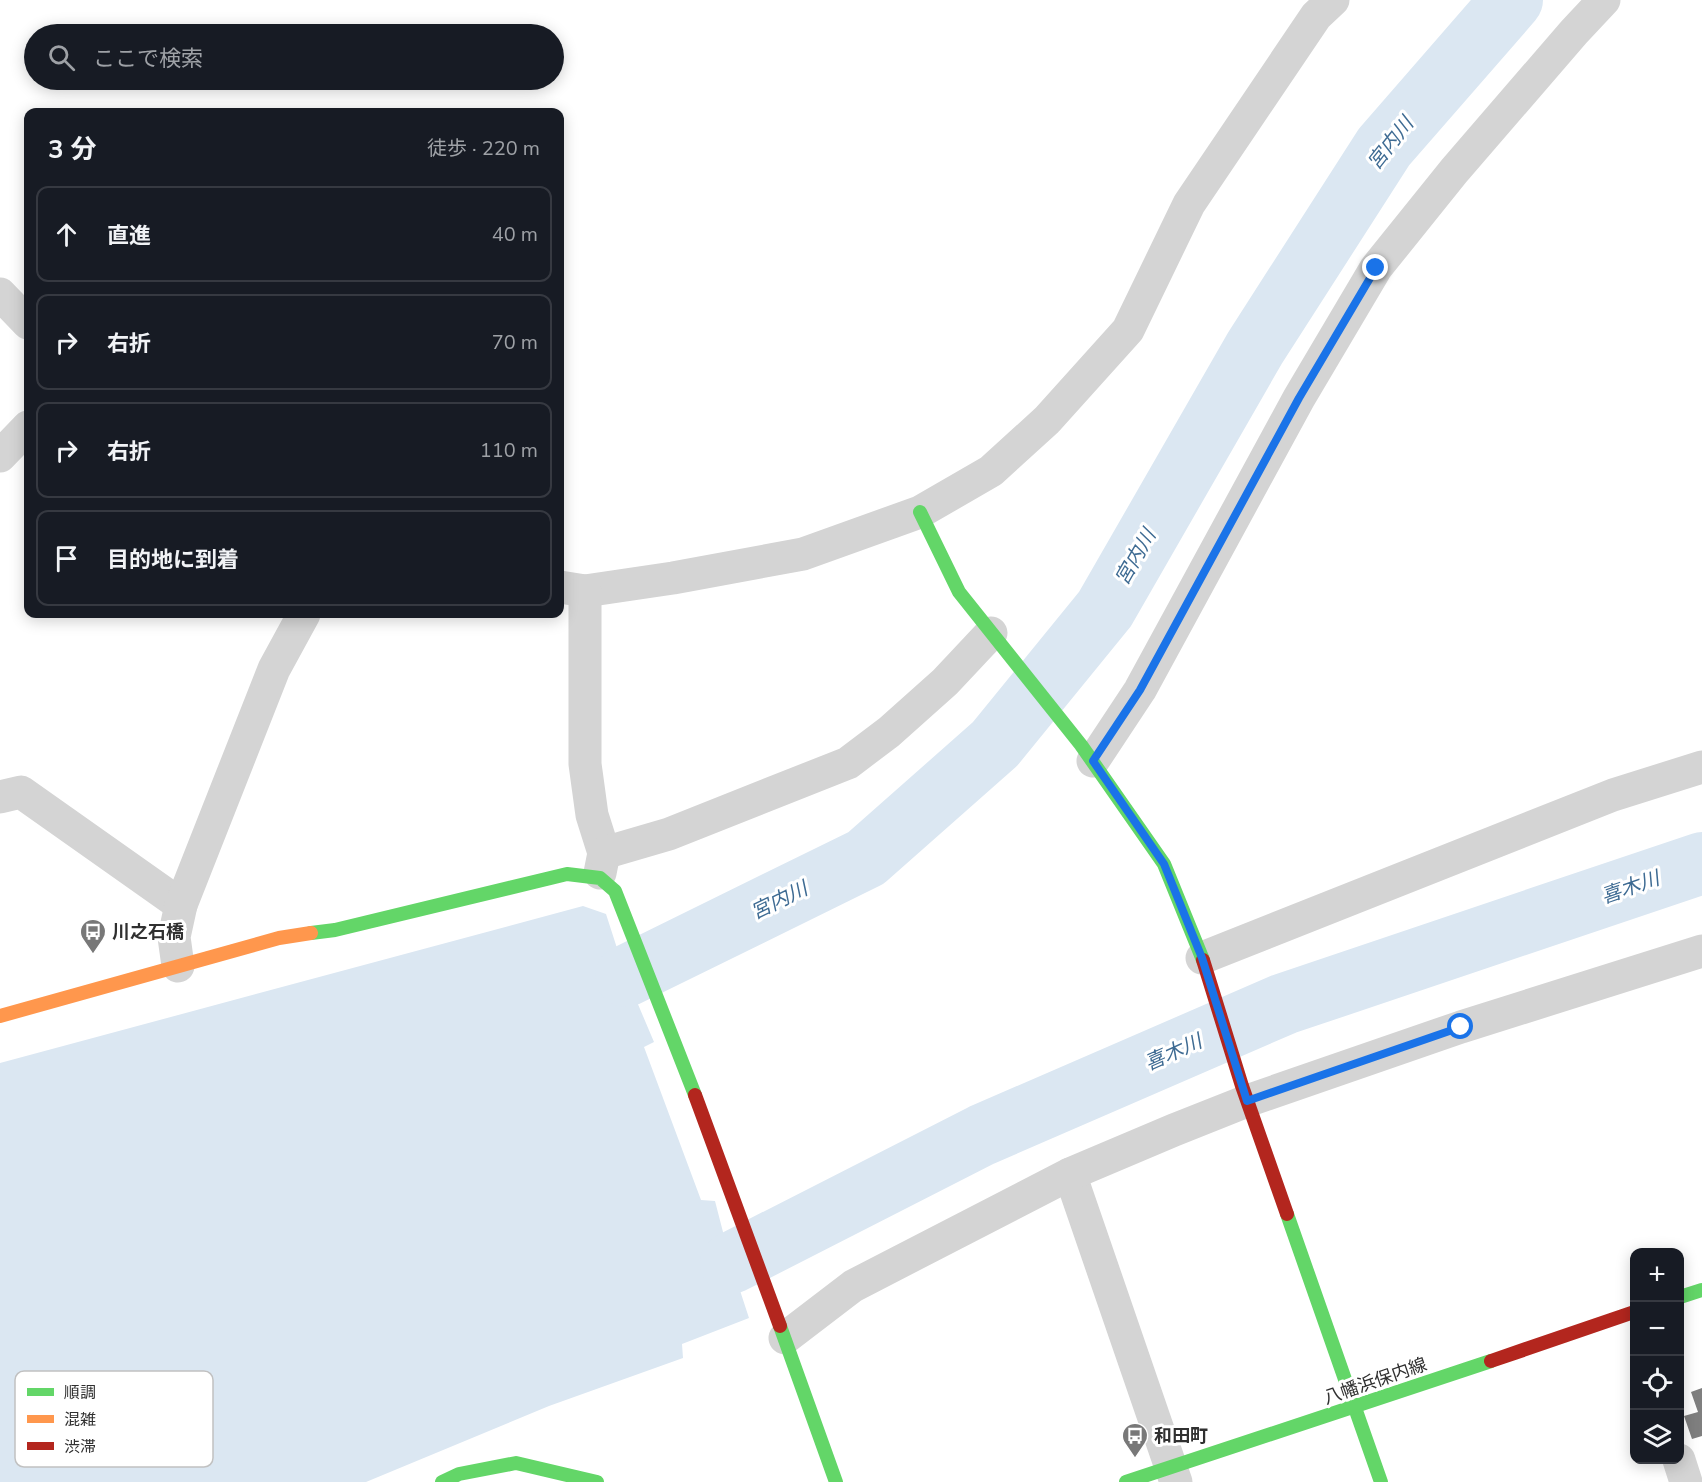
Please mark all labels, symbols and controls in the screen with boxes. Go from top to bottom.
search box [24,24,564,90]
icon: search [45,41,78,74]
text: ここで検索 [93,44,203,74]
water label: 宮内川 [1361,110,1421,175]
text: 3 分 [48,132,97,167]
text: 徒歩 · 220 m [427,135,540,162]
icon: ahead [50,218,83,251]
text: 直進 [107,221,151,251]
text: 40 m [492,221,538,248]
route end [1362,254,1388,280]
icon: right [50,326,83,359]
text: 右折 [107,329,151,359]
text: 70 m [492,329,538,356]
icon: right [50,434,83,467]
text: 右折 [107,437,151,467]
text: 110 m [480,437,538,464]
water label: 宮内川 [1109,523,1163,590]
icon: arrive [50,542,83,575]
text: 目的地に到着 [107,545,239,575]
water label: 喜木川 [1597,864,1665,910]
water label: 宮内川 [746,874,814,926]
bus stop icon: 川之石橋 [78,917,108,955]
place label: 川之石橋 [112,920,184,944]
route start [1447,1013,1473,1039]
water label: 喜木川 [1140,1027,1208,1077]
map controls [1630,1248,1684,1464]
button: + [1630,1248,1684,1302]
button: − [1630,1302,1684,1356]
street label: 八幡浜保内線 [1320,1352,1430,1410]
button: locate [1630,1356,1684,1410]
legend [15,1371,213,1467]
text: 順調 [64,1382,96,1404]
text: 混雑 [64,1409,96,1431]
button: layers [1630,1410,1684,1464]
bus stop icon: 和田町 [1120,1421,1150,1459]
place label: 和田町 [1154,1424,1208,1448]
text: 渋滞 [64,1436,96,1458]

